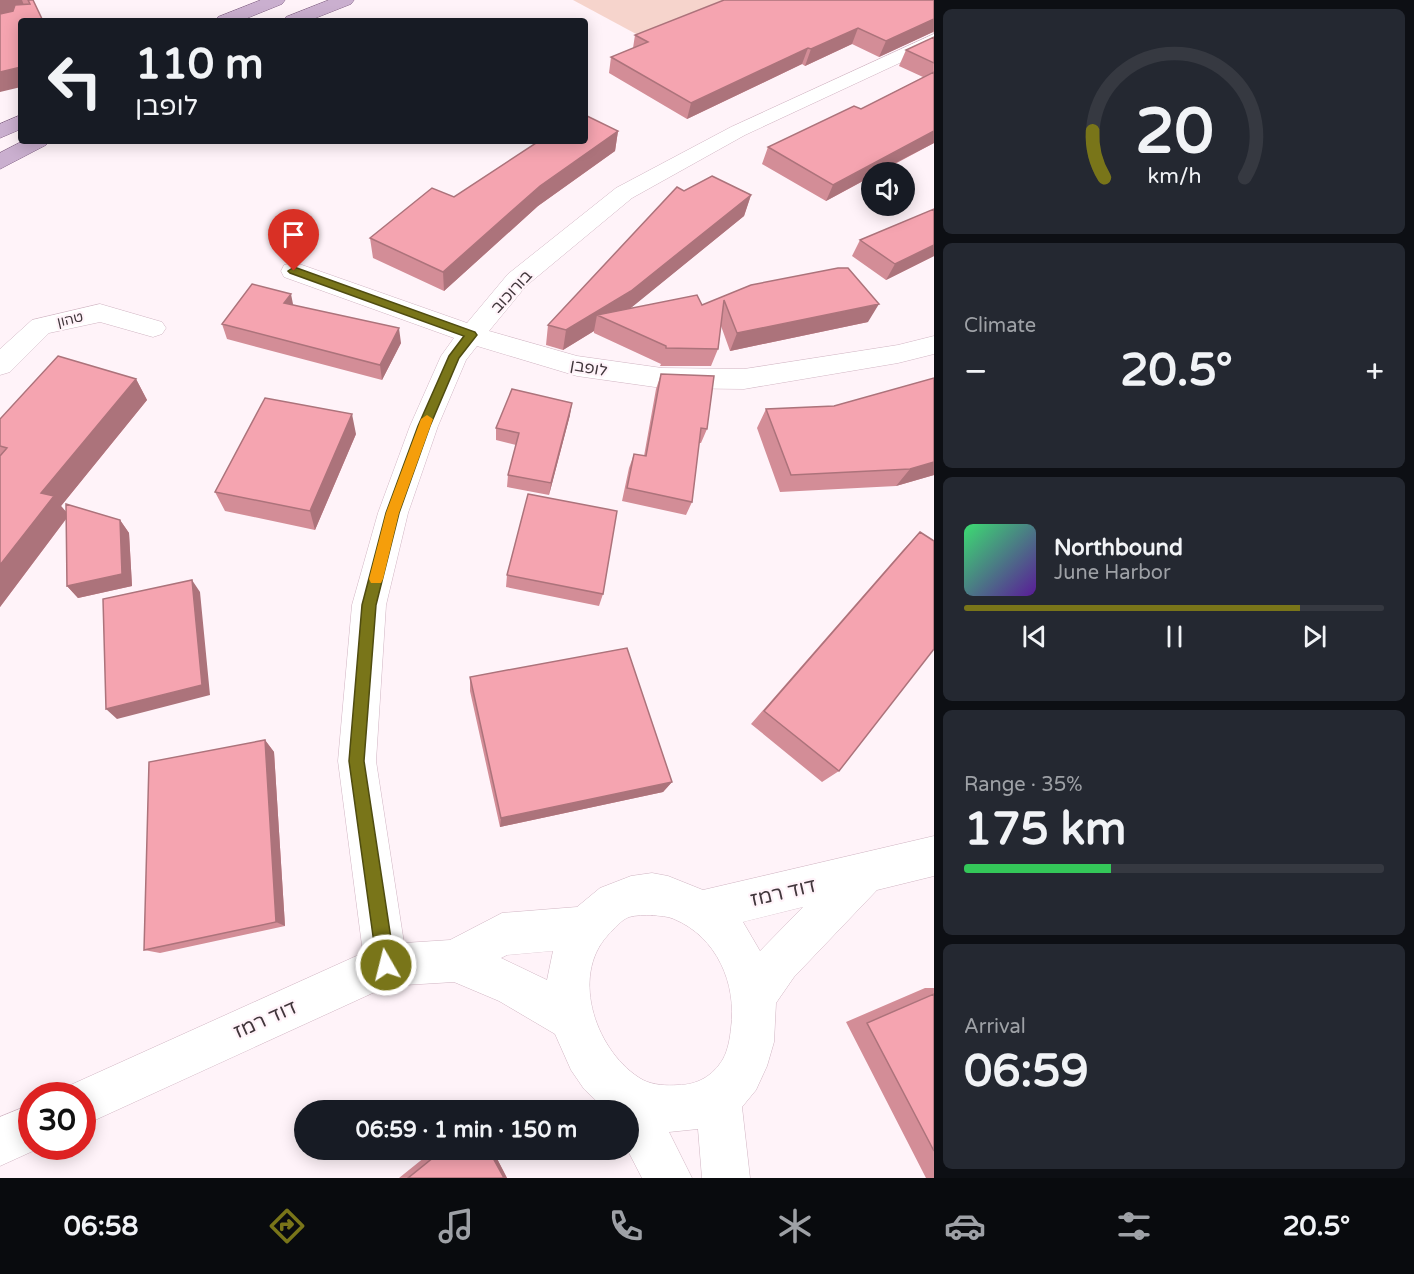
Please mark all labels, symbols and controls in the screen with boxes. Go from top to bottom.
text: 110 m [135,39,264,90]
icon: left [36,42,114,120]
text: לופבן [135,90,198,123]
text: 20 [1135,96,1213,171]
map controls [861,162,915,216]
button: sound [861,162,915,216]
text: km/h [1147,164,1201,190]
pin [268,209,319,271]
icon: arrive [277,218,310,251]
street label: בורוכוב [487,266,537,317]
street label: טהון [55,308,85,331]
text: Climate [964,314,1036,338]
text: 20.5° [1120,344,1233,398]
text: − [964,352,988,391]
text: + [1365,352,1384,391]
street label: לופבן [569,355,609,381]
text: Northbound [1054,535,1183,561]
text: June Harbor [1054,561,1171,585]
icon: previous [1018,620,1051,653]
icon: pause [1158,620,1191,653]
icon: next [1298,620,1331,653]
text: Range · 35% [964,773,1083,797]
text: 175 km [964,803,1126,857]
street label: דוד רמז [748,874,819,912]
position arrow [354,933,418,997]
street label: דוד רמז [230,995,301,1045]
text: Arrival [964,1015,1026,1039]
text: 06:59 [964,1045,1089,1099]
speed limit sign: 30 [18,1082,96,1160]
text: 06:59 · 1 min · 150 m [356,1117,577,1143]
icon: directions [266,1205,308,1247]
icon: music [435,1205,477,1247]
icon: phone [605,1205,647,1247]
icon: climate [774,1205,816,1247]
icon: car [944,1205,986,1247]
icon: filters [1113,1205,1155,1247]
text: 06:58 [64,1210,139,1243]
text: 20.5° [1283,1210,1350,1243]

